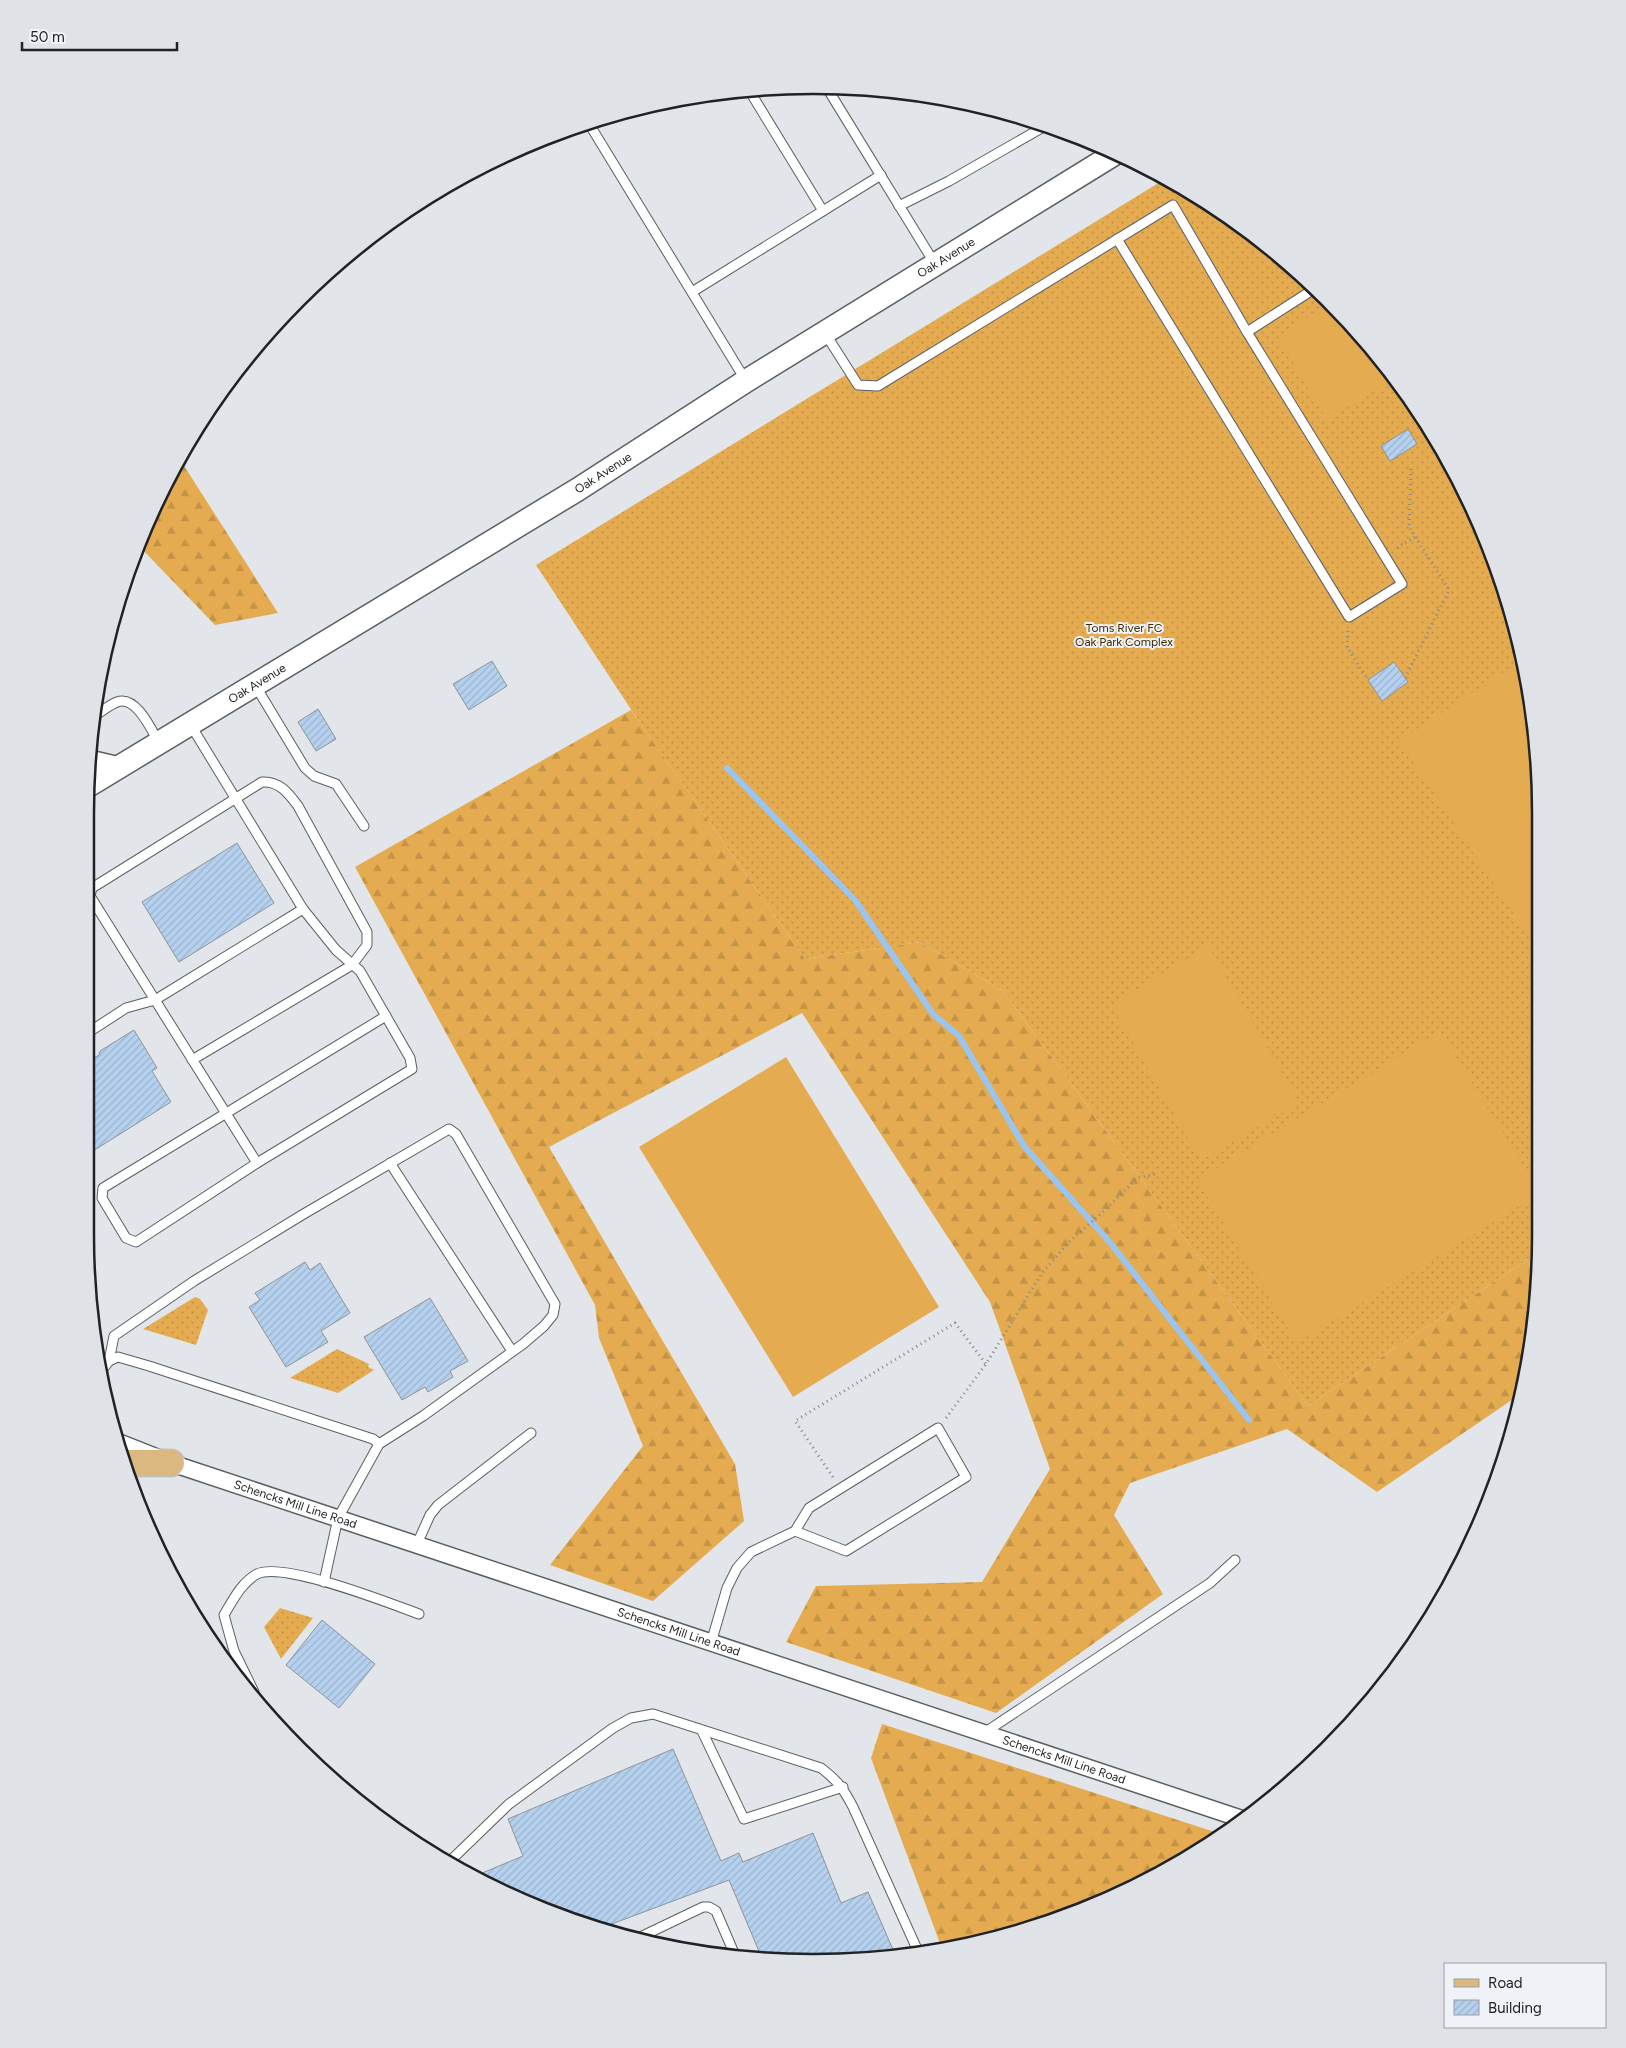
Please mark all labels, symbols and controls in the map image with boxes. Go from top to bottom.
scale bar [22,20,178,52]
text: 50 m [30,28,65,46]
street label: Oak Avenue [915,234,978,281]
street label: Oak Avenue [572,449,635,497]
park label: Toms River FC Oak Park Complex [1075,621,1173,649]
street label: Oak Avenue [226,660,289,706]
street label: Schencks Mill Line Road [232,1477,359,1531]
street label: Schencks Mill Line Road [615,1605,742,1659]
street label: Schencks Mill Line Road [1001,1733,1127,1787]
legend [1444,1963,1606,2028]
text: Road [1488,1974,1523,1992]
text: Building [1488,1999,1542,2017]

